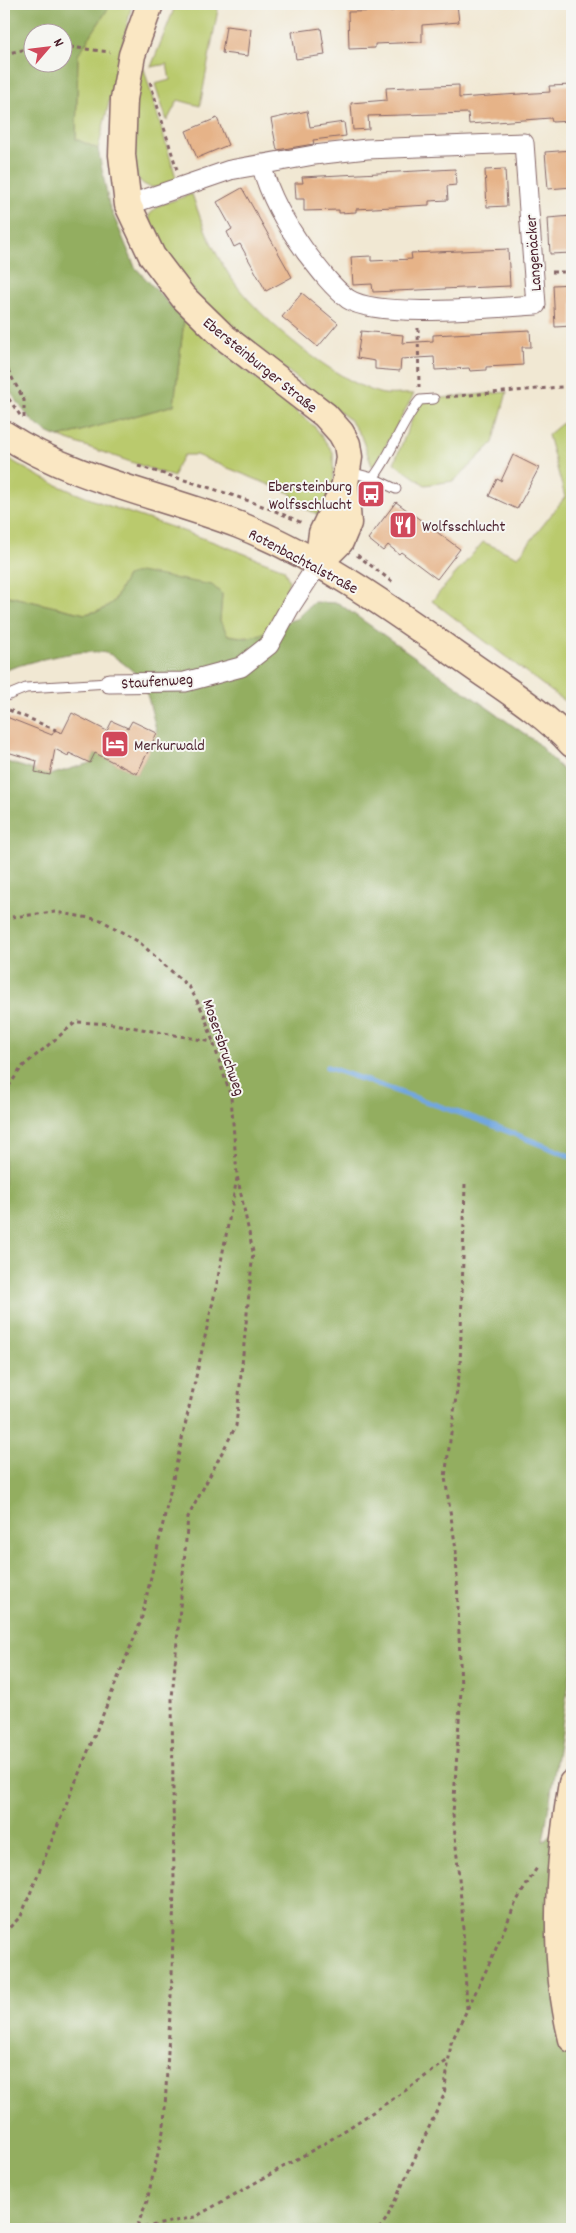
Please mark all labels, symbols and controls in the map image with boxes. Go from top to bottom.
north arrow [22,22,72,72]
text: N [47,35,68,51]
street label: Langenäcker [520,214,549,292]
street label: Ebersteinburger Straße [197,312,322,419]
place label: Ebersteinburg Wolfsschlucht [268,476,352,517]
bus stop icon: Ebersteinburg Wolfsschlucht [356,479,386,509]
restaurant icon: Wolfsschlucht [388,510,418,540]
place label: Wolfsschlucht [422,516,505,539]
street label: Rotenbachtalstraße [244,524,362,601]
street label: Staufenweg [121,669,194,696]
hotel icon: Merkurwald [100,729,130,759]
place label: Merkurwald [134,735,205,758]
street label: Mosersbruchweg [195,996,250,1099]

